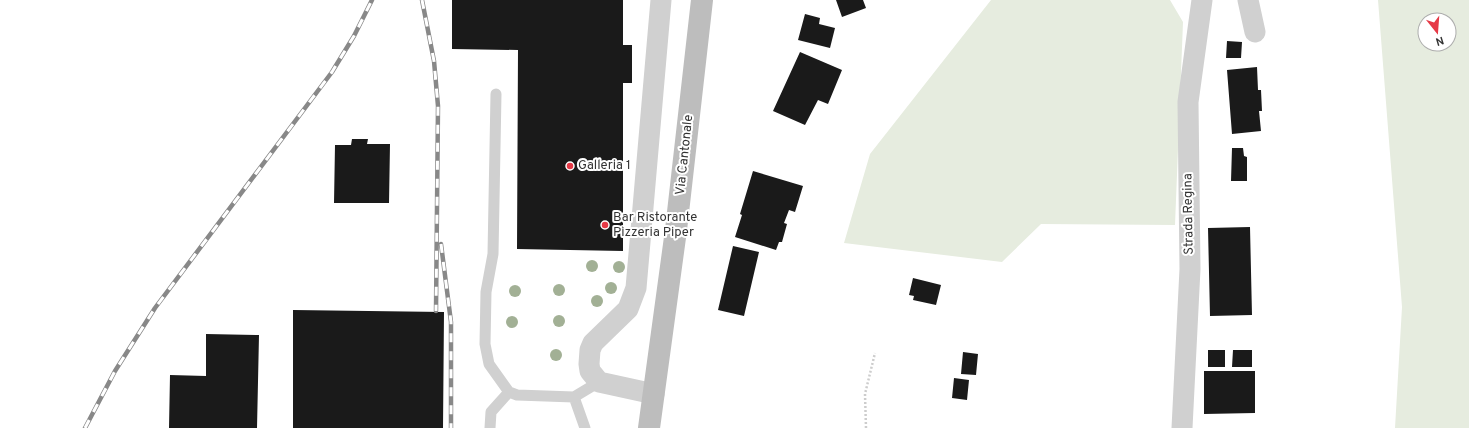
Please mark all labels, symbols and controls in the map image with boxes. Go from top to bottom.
north arrow [1417,12,1457,52]
text: N [1434,33,1445,48]
street label: Via Cantonale [673,114,697,196]
place label: Galleria 1 [578,158,631,174]
marker: Galleria 1 [565,161,575,171]
street label: Strada Regina [1180,173,1198,255]
place label: Bar Ristorante Pizzeria Piper [613,210,697,241]
marker: Bar Ristorante Pizzeria Piper [600,220,610,230]

